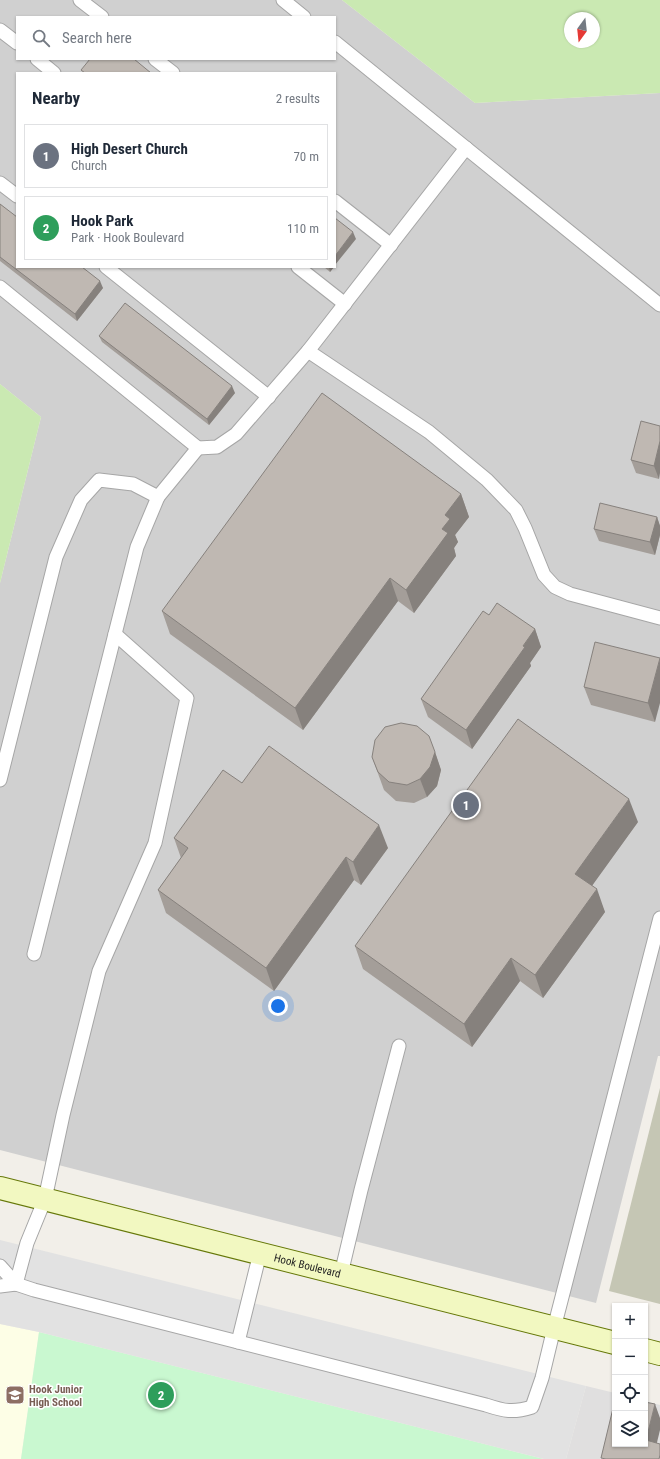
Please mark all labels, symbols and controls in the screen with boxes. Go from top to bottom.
north arrow [564,12,600,48]
search box [16,16,336,60]
icon: search [30,27,52,49]
text: Search here [62,29,132,47]
text: Nearby [32,88,80,108]
text: 2 results [276,91,320,106]
text: High Desert Church [71,140,188,158]
text: 1 [43,149,49,164]
text: 70 m [293,149,319,164]
text: Church [71,158,107,173]
text: Hook Park [71,212,133,230]
text: 2 [43,221,49,236]
text: 110 m [287,221,319,236]
text: Park · Hook Boulevard [71,230,184,245]
pin: 1 [453,790,479,820]
your location [268,996,288,1016]
street label: Hook Boulevard [272,1251,342,1281]
map controls [612,1303,648,1447]
button: + [612,1303,648,1339]
button: − [612,1339,648,1375]
button: locate [612,1375,648,1411]
pin: 2 [148,1380,174,1410]
place label: Hook Junior High School [29,1383,83,1409]
school or university icon: Hook Junior High School [4,1384,26,1406]
button: layers [612,1411,648,1447]

